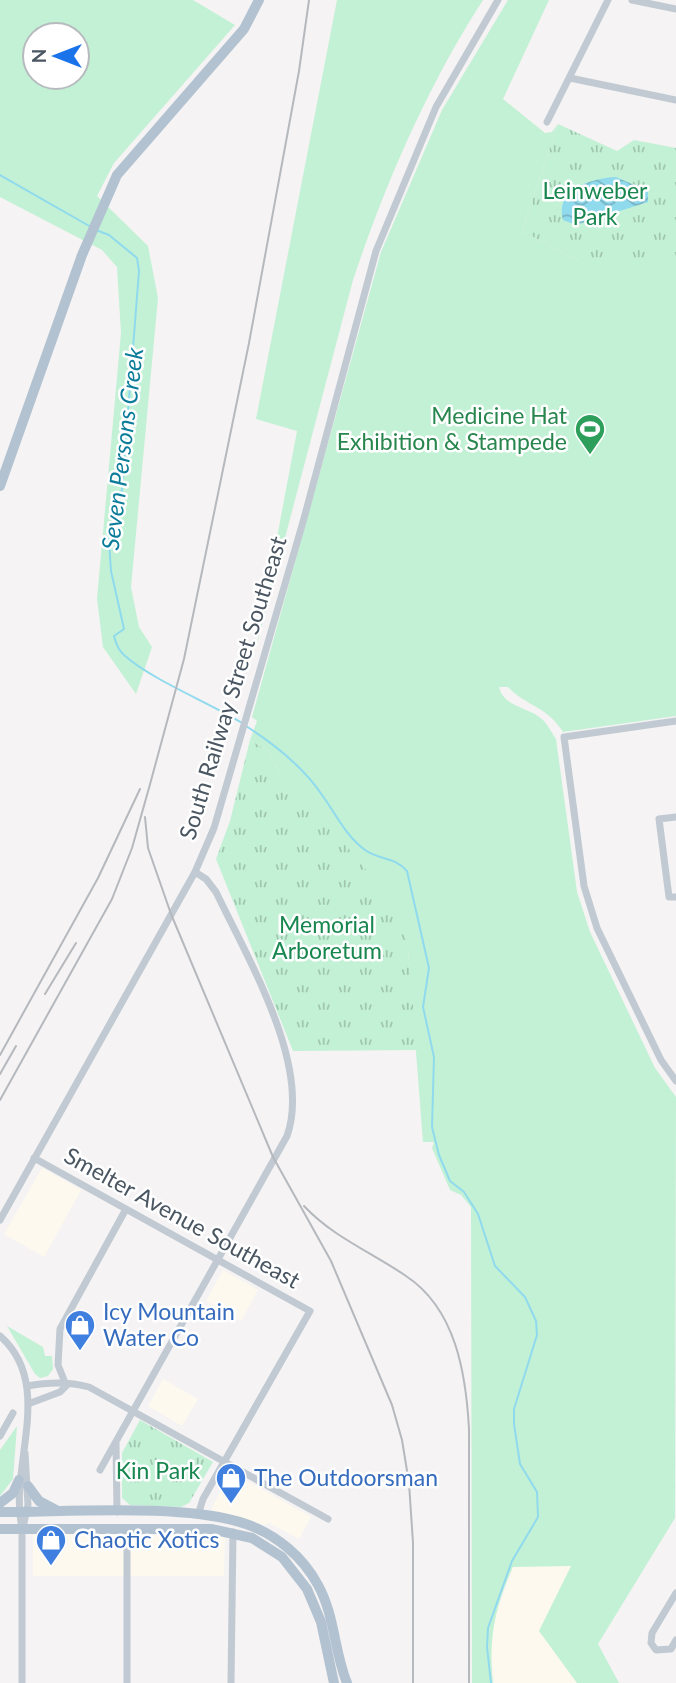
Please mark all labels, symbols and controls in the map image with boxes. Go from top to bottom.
north arrow [21,21,91,91]
text: N [27,49,50,63]
park label: Leinweber Park [543,176,648,230]
water label: Seven Persons Creek [95,345,148,552]
place label: Medicine Hat Exhibition & Stampede [337,401,568,455]
sports icon: Medicine Hat Exhibition & Stampede [573,412,607,456]
street label: South Railway Street Southeast [173,532,292,843]
park label: Memorial Arboretum [272,910,382,964]
street label: Smelter Avenue Southeast [60,1141,306,1294]
place label: Icy Mountain Water Co [103,1297,235,1351]
shop icon: Icy Mountain Water Co [63,1308,97,1352]
park label: Kin Park [116,1456,201,1484]
shop icon: The Outdoorsman [214,1461,248,1505]
place label: The Outdoorsman [254,1463,438,1491]
shop icon: Chaotic Xotics [34,1523,68,1567]
place label: Chaotic Xotics [74,1525,219,1553]

